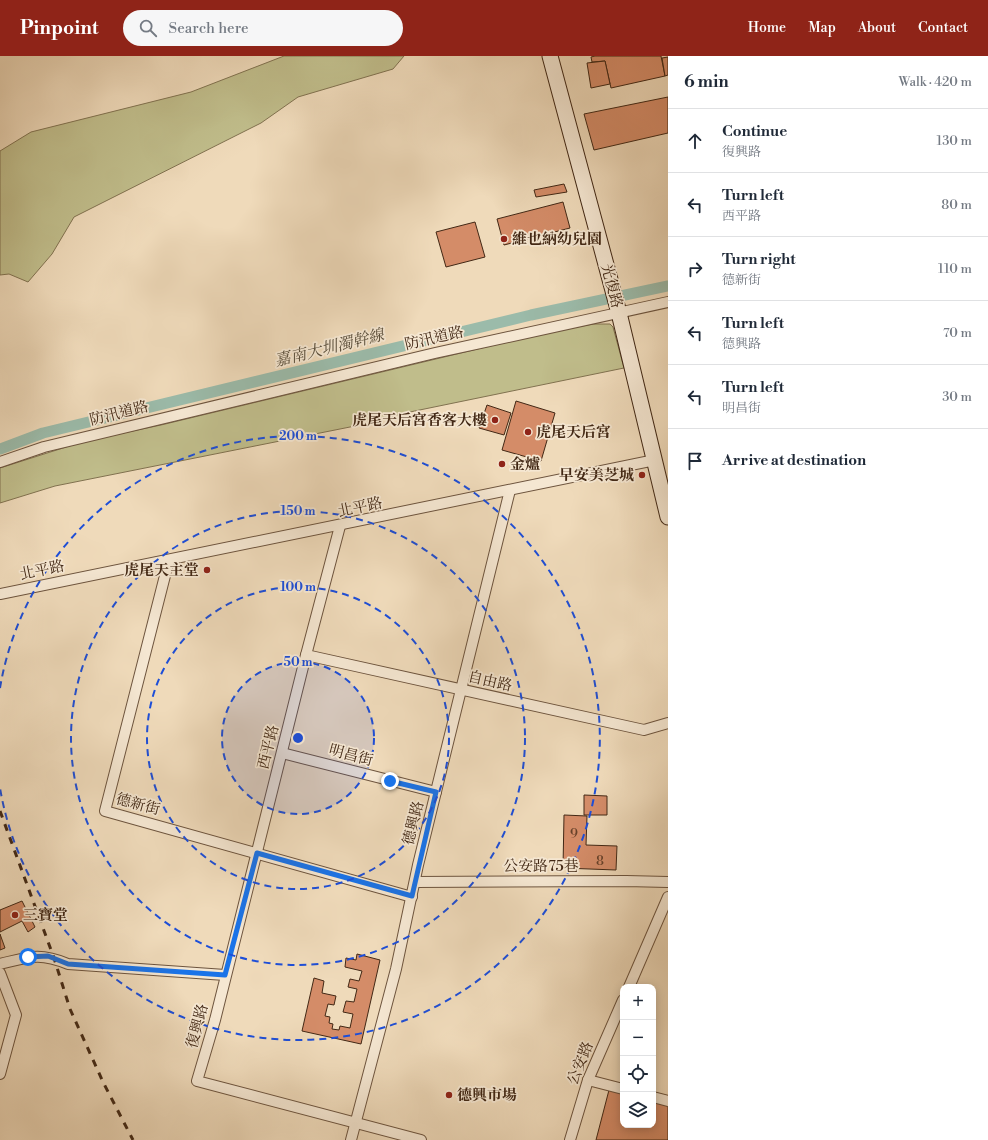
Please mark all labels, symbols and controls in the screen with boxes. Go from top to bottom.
search box [123,10,403,46]
text: Pinpoint [20,16,99,40]
icon: search [137,17,159,39]
text: Search here [169,19,249,38]
text: Home [748,19,786,37]
text: Map [808,19,836,37]
text: About [858,19,896,37]
text: Contact [918,19,968,37]
text: 6 min [684,71,729,93]
text: Walk · 420 m [898,74,972,90]
text: Continue [722,122,787,141]
icon: ahead [684,130,706,152]
text: 130 m [937,133,972,149]
text: 復興路 [722,144,761,160]
text: Turn left [722,186,784,205]
icon: left [684,194,706,216]
text: 80 m [941,197,972,213]
text: 西平路 [722,208,761,224]
place label: 維也納幼兒園 [512,230,602,249]
marker: 維也納幼兒園 [499,234,509,244]
text: Turn right [722,250,796,269]
icon: right [684,258,706,280]
text: 110 m [938,261,972,277]
street label: 光復路 [597,262,627,310]
text: 德新街 [722,272,761,288]
text: Turn left [722,314,784,333]
street label: 防汛道路 [403,322,465,354]
icon: left [684,322,706,344]
water label: 嘉南大圳濁幹線 [272,324,388,371]
text: 70 m [943,325,972,341]
text: 德興路 [722,336,761,352]
text: Turn left [722,378,784,397]
icon: left [684,386,706,408]
text: 30 m [942,389,972,405]
street label: 防汛道路 [88,397,151,430]
text: 明昌街 [722,400,761,416]
place label: 虎尾天后宮香客大樓 [352,411,487,430]
marker: 虎尾天后宮香客大樓 [490,415,500,425]
place label: 虎尾天后宮 [536,423,611,442]
marker: 虎尾天后宮 [523,427,533,437]
text: 200 m [279,429,317,444]
icon: arrive [684,450,706,472]
text: Arrive at destination [722,451,866,470]
place label: 金爐 [510,455,540,474]
marker: 金爐 [497,459,507,469]
place label: 早安美芝城 [559,466,634,485]
marker: 早安美芝城 [637,470,647,480]
street label: 北平路 [336,494,384,521]
text: 150 m [281,504,315,519]
street label: 北平路 [18,557,66,584]
place label: 虎尾天主堂 [124,561,199,580]
marker: 虎尾天主堂 [202,565,212,575]
text: 100 m [280,580,316,595]
text: 50 m [283,655,313,670]
street label: 自由路 [466,667,514,696]
street label: 西平路 [254,723,283,771]
centre of rings [291,731,305,745]
street label: 明昌街 [327,740,375,770]
route end [381,772,399,790]
street label: 德新街 [114,789,162,819]
street label: 德興路 [399,799,428,847]
house number: 9 [570,826,578,842]
house number: 8 [596,853,604,869]
street label: 公安路75巷 [503,857,579,876]
place label: 三寶堂 [23,906,68,925]
marker: 三寶堂 [10,910,20,920]
route start [19,948,37,966]
map controls [620,984,656,1128]
button: + [620,984,656,1020]
street label: 復興路 [182,1002,212,1050]
button: − [620,1020,656,1056]
street label: 公安路 [563,1039,598,1088]
button: locate [620,1056,656,1092]
place label: 德興市場 [457,1086,517,1105]
marker: 德興市場 [444,1090,454,1100]
button: layers [620,1092,656,1128]

